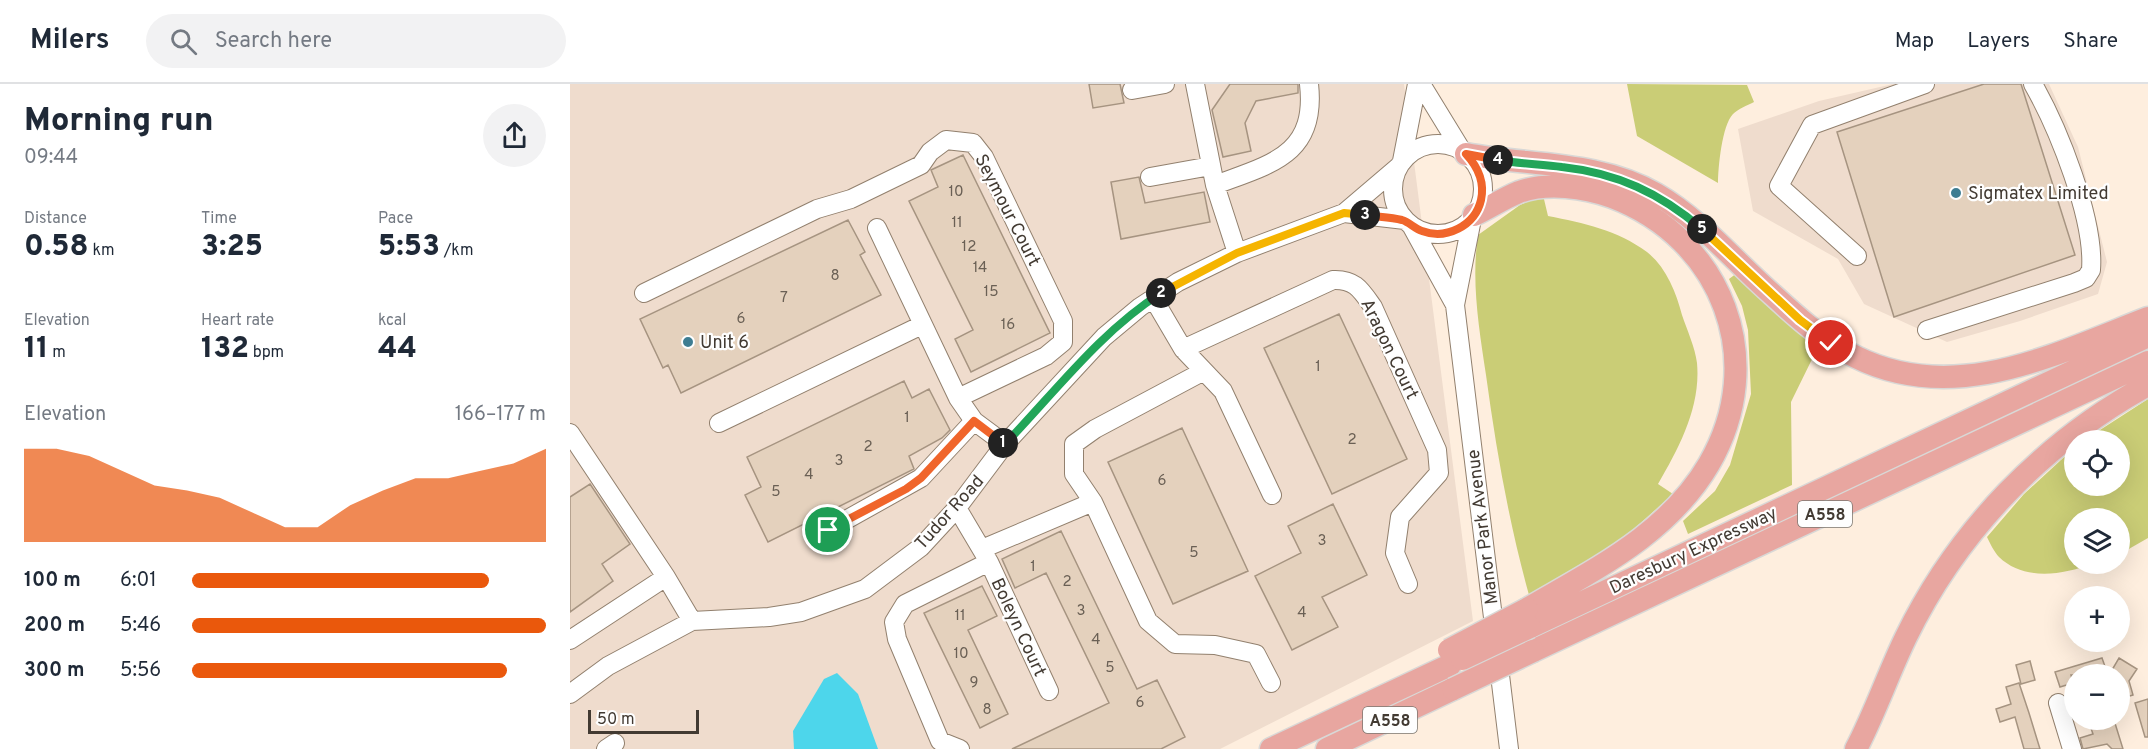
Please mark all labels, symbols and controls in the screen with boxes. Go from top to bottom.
search box [146,14,566,68]
text: Milers [30,23,110,59]
icon: search [167,25,200,58]
text: Search here [215,28,332,55]
text: Map [1895,28,1934,55]
text: Layers [1967,28,2030,55]
text: Share [2063,28,2118,55]
text: Morning run [24,101,214,143]
button: share [483,104,546,167]
text: 09:44 [24,145,78,171]
pin: 4 [1483,145,1513,175]
text: 4 [1493,150,1503,170]
street label: Seymour Court [969,151,1045,271]
house number: 10 [948,183,964,202]
place label: Sigmatex Limited [1968,183,2109,206]
marker: Sigmatex Limited [1949,186,1963,200]
pin: 3 [1350,200,1380,230]
text: 3 [1360,205,1370,225]
text: Distance [24,209,87,229]
text: Time [201,209,237,229]
text: Pace [378,209,413,229]
house number: 11 [951,214,963,233]
pin: 5 [1687,214,1717,244]
text: 5 [1697,219,1707,239]
text: 0.58 [24,229,89,266]
text: 3:25 [201,229,263,266]
text: 5:53 [378,229,440,266]
house number: 12 [962,238,976,257]
text: km [89,241,115,261]
text: /km [440,241,474,261]
house number: 14 [973,259,987,278]
house number: 8 [830,267,840,286]
pin: 2 [1146,278,1176,308]
house number: 15 [984,283,998,302]
text: 2 [1156,283,1166,303]
house number: 7 [780,289,788,308]
street label: Aragon Court [1354,296,1423,404]
house number: 6 [737,310,746,329]
text: Elevation [24,311,90,331]
text: Heart rate [201,311,274,331]
text: kcal [378,311,406,331]
house number: 16 [1001,316,1015,335]
pin [1805,317,1856,368]
icon: check [1814,326,1847,359]
text: 11 [24,331,49,368]
text: 132 [201,331,249,368]
text: 44 [378,331,417,368]
place label: Unit 6 [700,332,749,355]
marker: Unit 6 [681,335,695,349]
text: m [49,343,66,363]
text: bpm [249,343,284,363]
house number: 1 [1315,358,1321,377]
text: Elevation [24,402,106,428]
text: 166–177 m [455,402,546,428]
house number: 1 [904,409,910,428]
pin: 1 [988,428,1018,458]
map controls [2064,430,2130,730]
button: locate [2064,430,2130,496]
house number: 2 [1347,431,1357,450]
text: 1 [1000,433,1006,453]
house number: 2 [863,438,873,457]
street label: Manor Park Avenue [1463,448,1504,606]
house number: 3 [834,452,844,471]
house number: 4 [804,466,814,485]
street label: Tudor Road [911,471,990,555]
house number: 6 [1158,472,1167,491]
house number: 5 [771,483,781,502]
road number: A558 [1798,501,1852,527]
street label: Daresbury Expressway [1606,502,1781,600]
pin [802,504,853,555]
button: layers [2064,508,2130,574]
icon: arrive [811,513,844,546]
house number: 3 [1317,532,1327,551]
house number: 5 [1189,544,1199,563]
house number: 1 [1030,558,1036,577]
text: 100 m [24,568,81,594]
text: 6:01 [120,568,157,594]
house number: 2 [1062,573,1072,592]
street label: Boleyn Court [985,575,1051,681]
button: + [2064,586,2130,652]
house number: 3 [1076,602,1086,621]
house number: 4 [1297,604,1307,623]
house number: 11 [954,607,966,626]
text: 200 m [24,613,85,639]
text: 5:46 [120,613,161,639]
house number: 4 [1091,631,1101,650]
house number: 10 [953,645,969,664]
text: 300 m [24,658,85,684]
text: 5:56 [120,658,161,684]
house number: 5 [1105,659,1115,678]
button: − [2064,664,2130,730]
house number: 9 [970,674,978,693]
house number: 6 [1136,694,1145,713]
house number: 8 [982,701,992,720]
scale bar [588,707,699,734]
road number: A558 [1363,707,1417,733]
text: 50 m [597,710,635,730]

